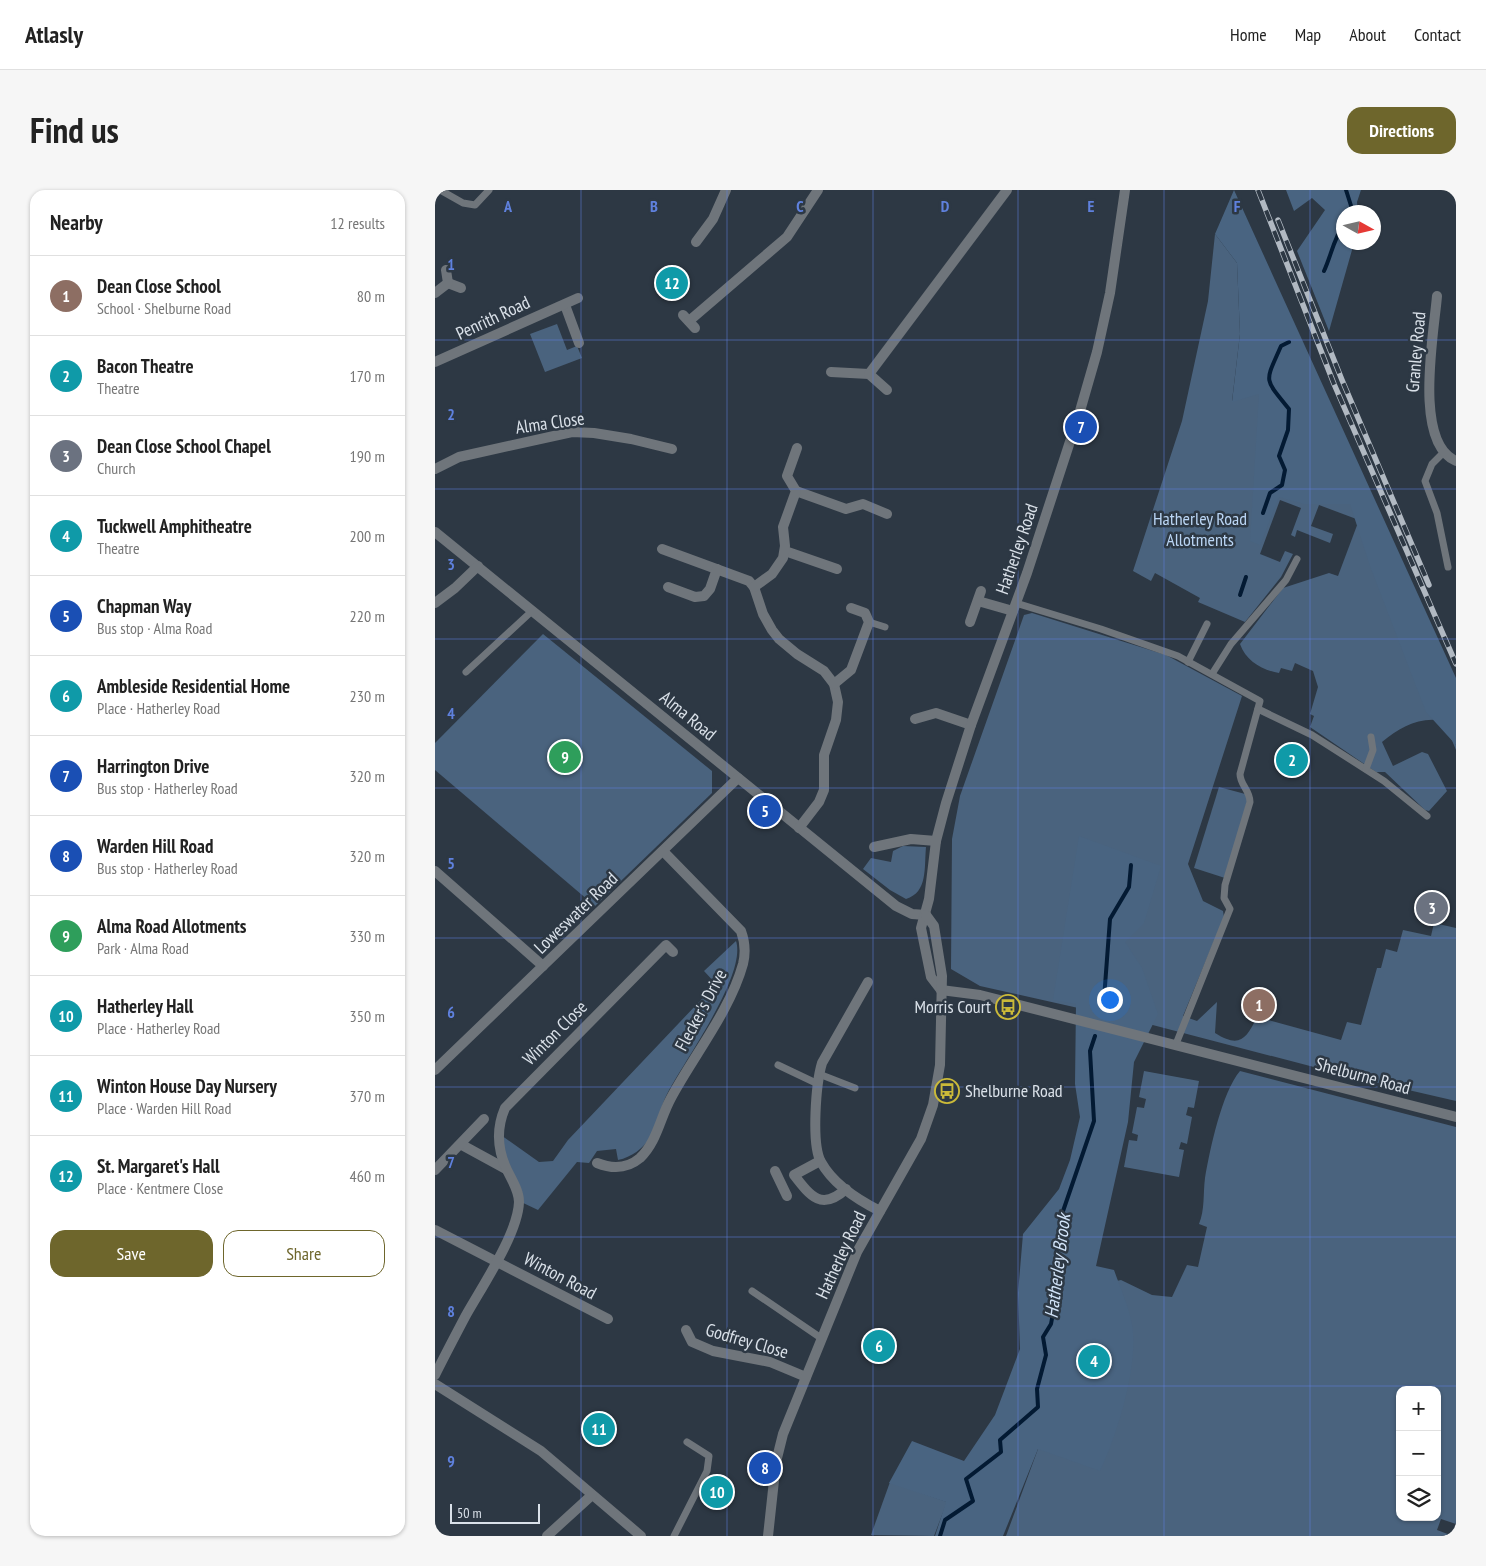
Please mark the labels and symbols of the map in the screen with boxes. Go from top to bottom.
text: A [503,196,513,216]
text: B [650,196,658,216]
text: C [796,196,804,216]
text: D [941,196,950,216]
text: E [1088,196,1095,216]
text: F [1234,196,1241,216]
north arrow [1336,205,1381,250]
text: 1 [447,254,455,274]
pin: 12 [656,264,688,302]
street label: Penrith Road [452,290,534,345]
street label: Granley Road [1401,311,1430,393]
text: 2 [447,404,455,424]
street label: Alma Close [514,406,586,439]
pin: 7 [1065,408,1097,446]
street label: Hatherley Road [990,501,1043,597]
park label: Hatherley Road Allotments [1153,507,1247,551]
text: 3 [447,554,455,574]
street label: Alma Road [655,686,721,745]
text: 4 [447,703,455,723]
pin: 9 [549,738,581,776]
pin: 2 [1276,741,1308,779]
pin: 5 [749,792,781,830]
text: 5 [447,853,455,873]
street label: Loweswater Road [529,867,622,958]
pin: 3 [1416,889,1448,927]
street label: Flecker's Drive [669,965,732,1055]
pin: 1 [1243,986,1275,1024]
your location [1097,987,1123,1013]
bus stop icon: Morris Court [995,994,1021,1020]
place label: Morris Court [914,995,991,1018]
street label: Winton Close [518,996,592,1070]
text: 6 [447,1002,455,1022]
street label: Shelburne Road [1313,1052,1413,1099]
bus stop icon: Shelburne Road [934,1078,960,1104]
place label: Shelburne Road [965,1079,1063,1102]
text: 7 [447,1152,455,1172]
street label: Hatherley Road [810,1207,871,1302]
water label: Hatherley Brook [1039,1210,1076,1320]
street label: Winton Road [520,1247,600,1304]
text: 8 [447,1301,455,1321]
street label: Godfrey Close [703,1318,791,1363]
pin: 6 [863,1327,895,1365]
pin: 4 [1078,1342,1110,1380]
pin: 11 [583,1410,615,1448]
pin: 8 [749,1449,781,1487]
text: 9 [447,1451,455,1471]
pin: 10 [701,1473,733,1511]
scale bar [450,1501,540,1524]

